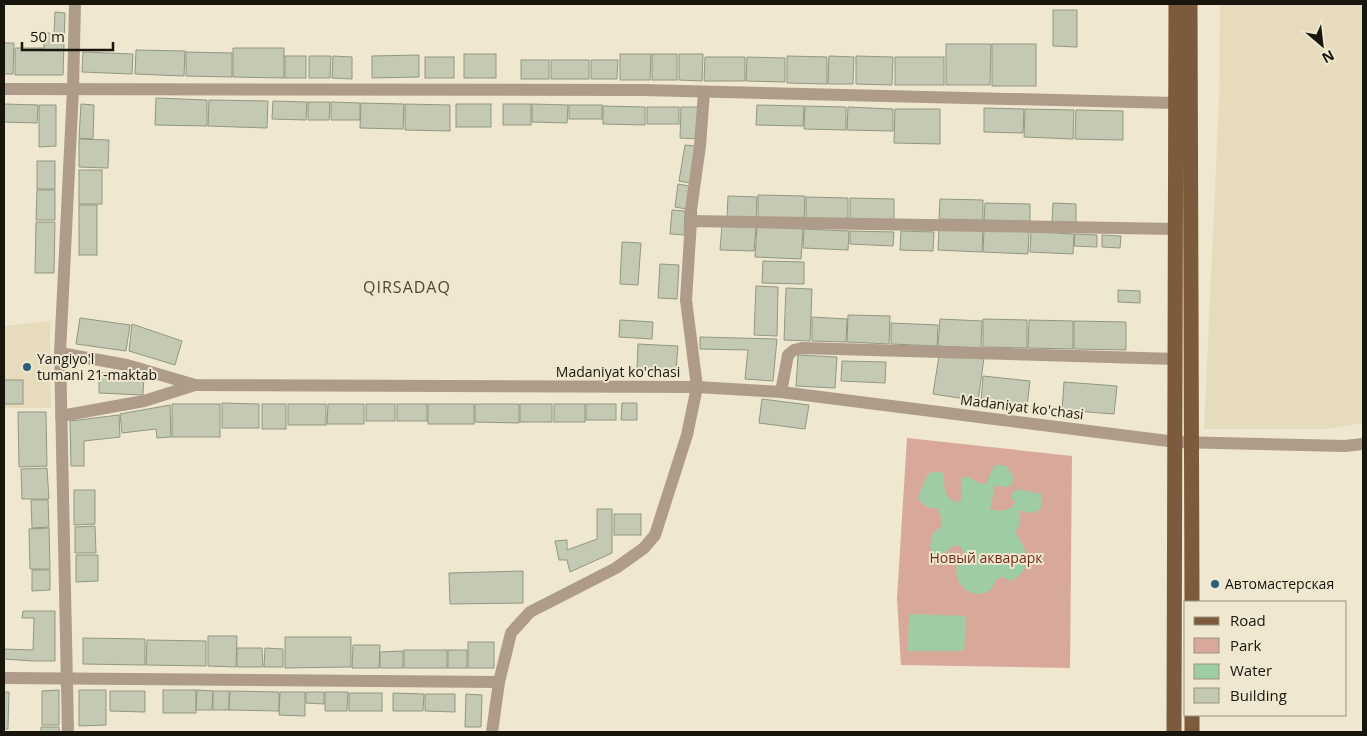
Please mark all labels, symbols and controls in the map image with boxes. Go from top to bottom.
scale bar [22,20,114,52]
north arrow [1297,20,1347,70]
text: 50 m [30,26,65,46]
text: N [1319,46,1338,68]
district label: QIRSADAQ [363,276,451,298]
place label: Yangiyo'l tumani 21-maktab [37,349,157,384]
marker: Yangiyo'l tumani 21-maktab [21,361,33,373]
street label: Madaniyat ko'chasi [556,362,680,381]
street label: Madaniyat ko'chasi [959,389,1085,424]
park label: Новый акварарк [929,548,1043,567]
place label: Автомастерская [1225,574,1334,593]
marker: Автомастерская [1209,578,1221,590]
legend [1184,601,1347,716]
text: Road [1230,610,1266,630]
text: Park [1230,635,1261,655]
text: Water [1230,660,1272,680]
text: Building [1230,685,1287,705]

